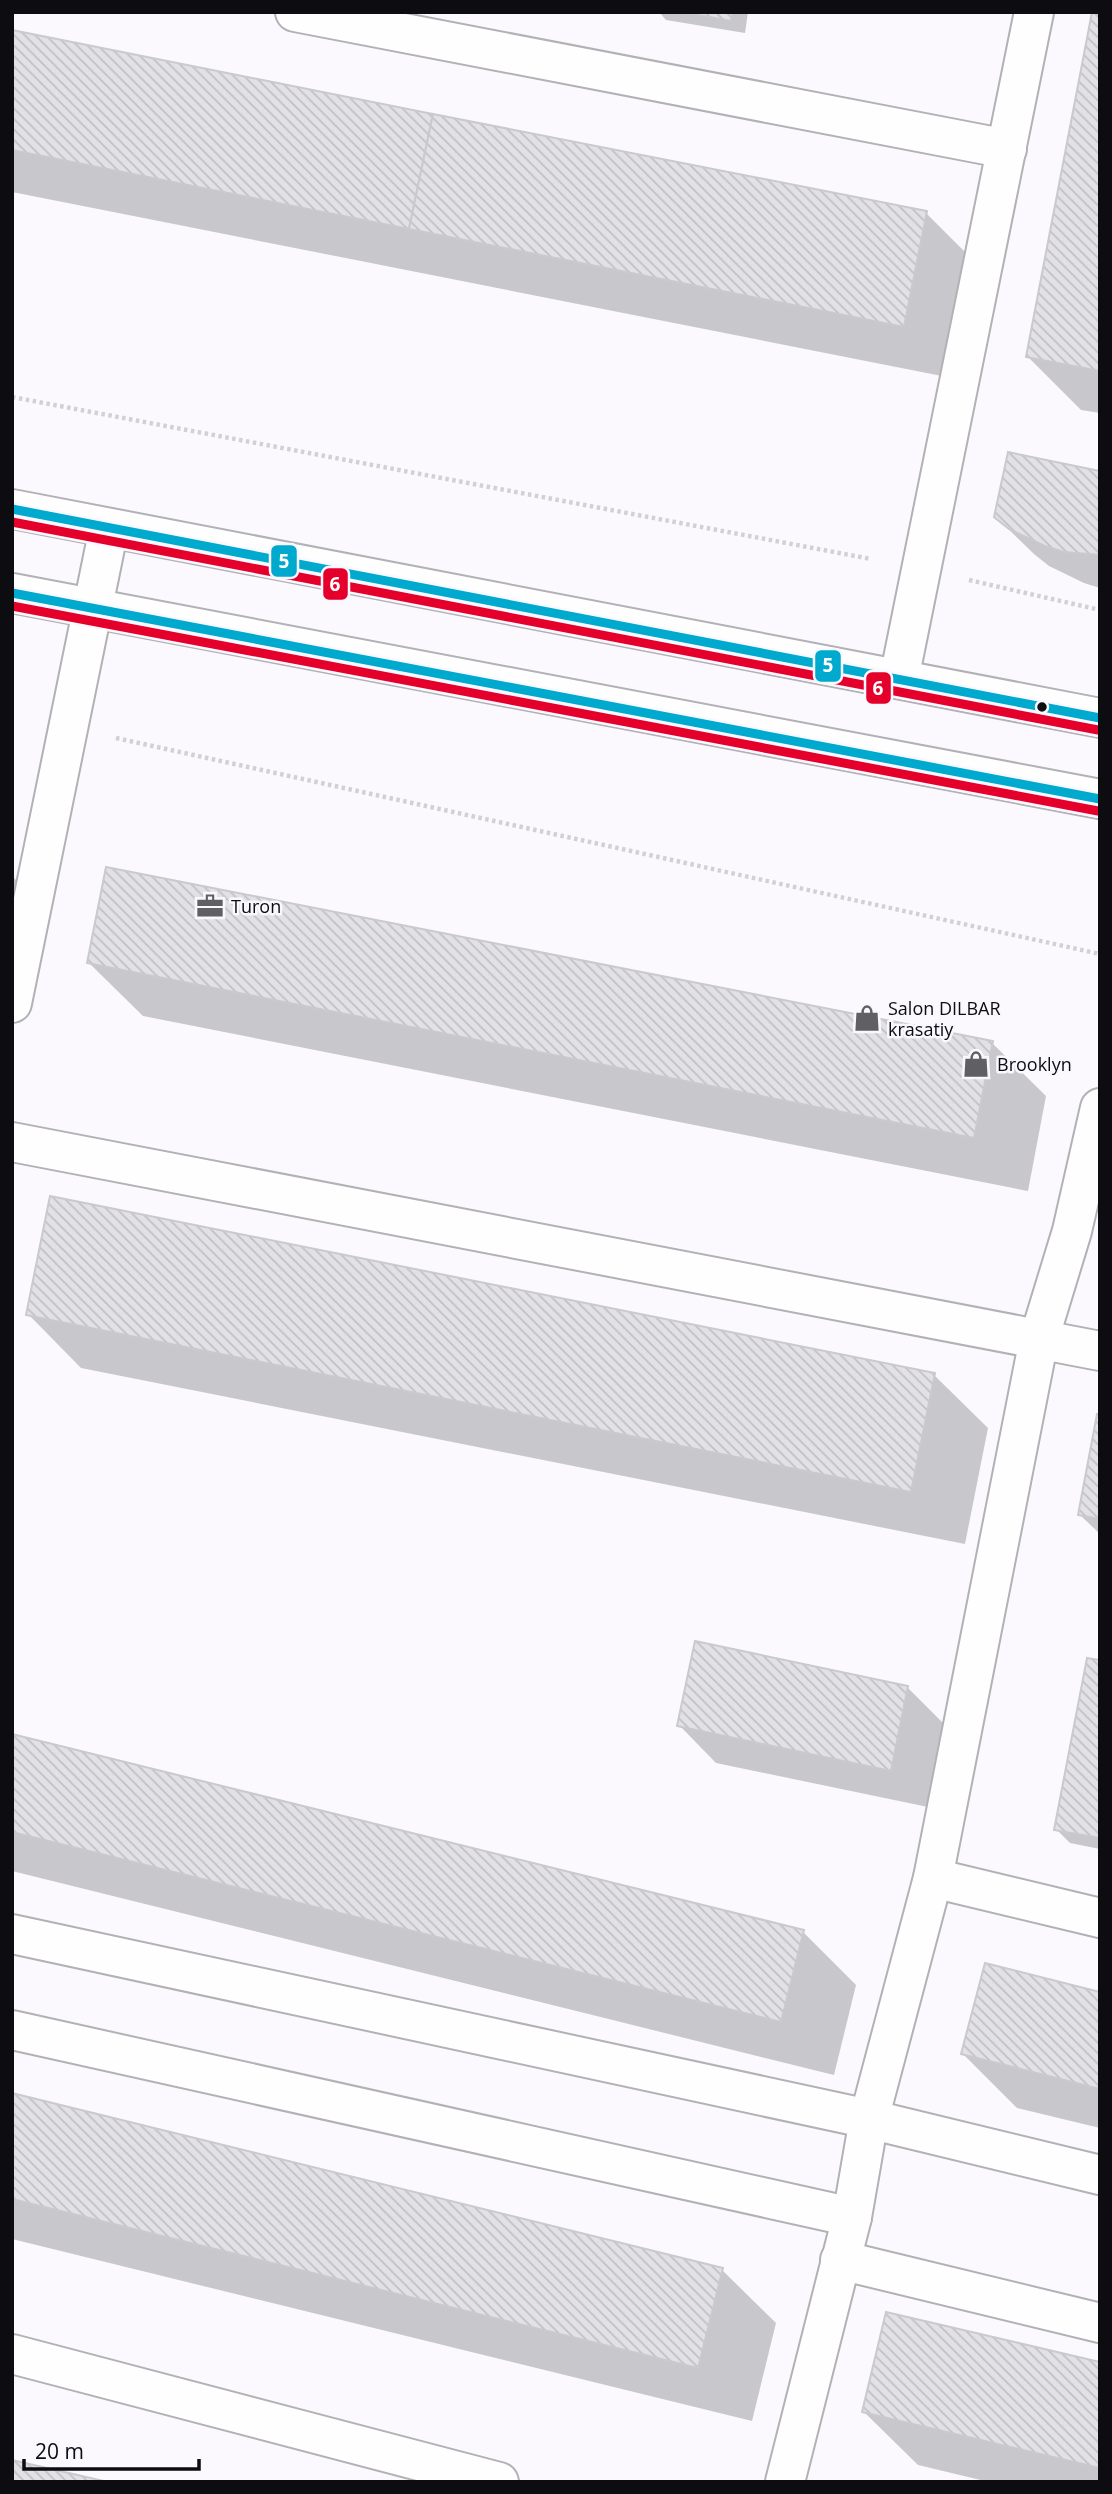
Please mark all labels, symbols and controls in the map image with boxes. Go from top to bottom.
line badge: 5 [270,544,298,578]
text: 5 [279,548,289,574]
line badge: 6 [322,567,349,601]
text: 6 [330,571,341,597]
line badge: 5 [814,649,842,683]
text: 5 [823,652,833,678]
line badge: 6 [865,671,892,705]
text: 6 [873,675,884,701]
unlabelled marker [1035,700,1049,714]
office icon: Turon [195,891,225,921]
place label: Turon [231,894,281,918]
place label: Salon DILBAR krasatiy [888,996,1001,1041]
shop icon: Salon DILBAR krasatiy [852,1003,882,1033]
shop icon: Brooklyn [961,1049,991,1079]
place label: Brooklyn [997,1052,1072,1076]
scale bar [24,2428,200,2472]
text: 20 m [35,2437,84,2465]

